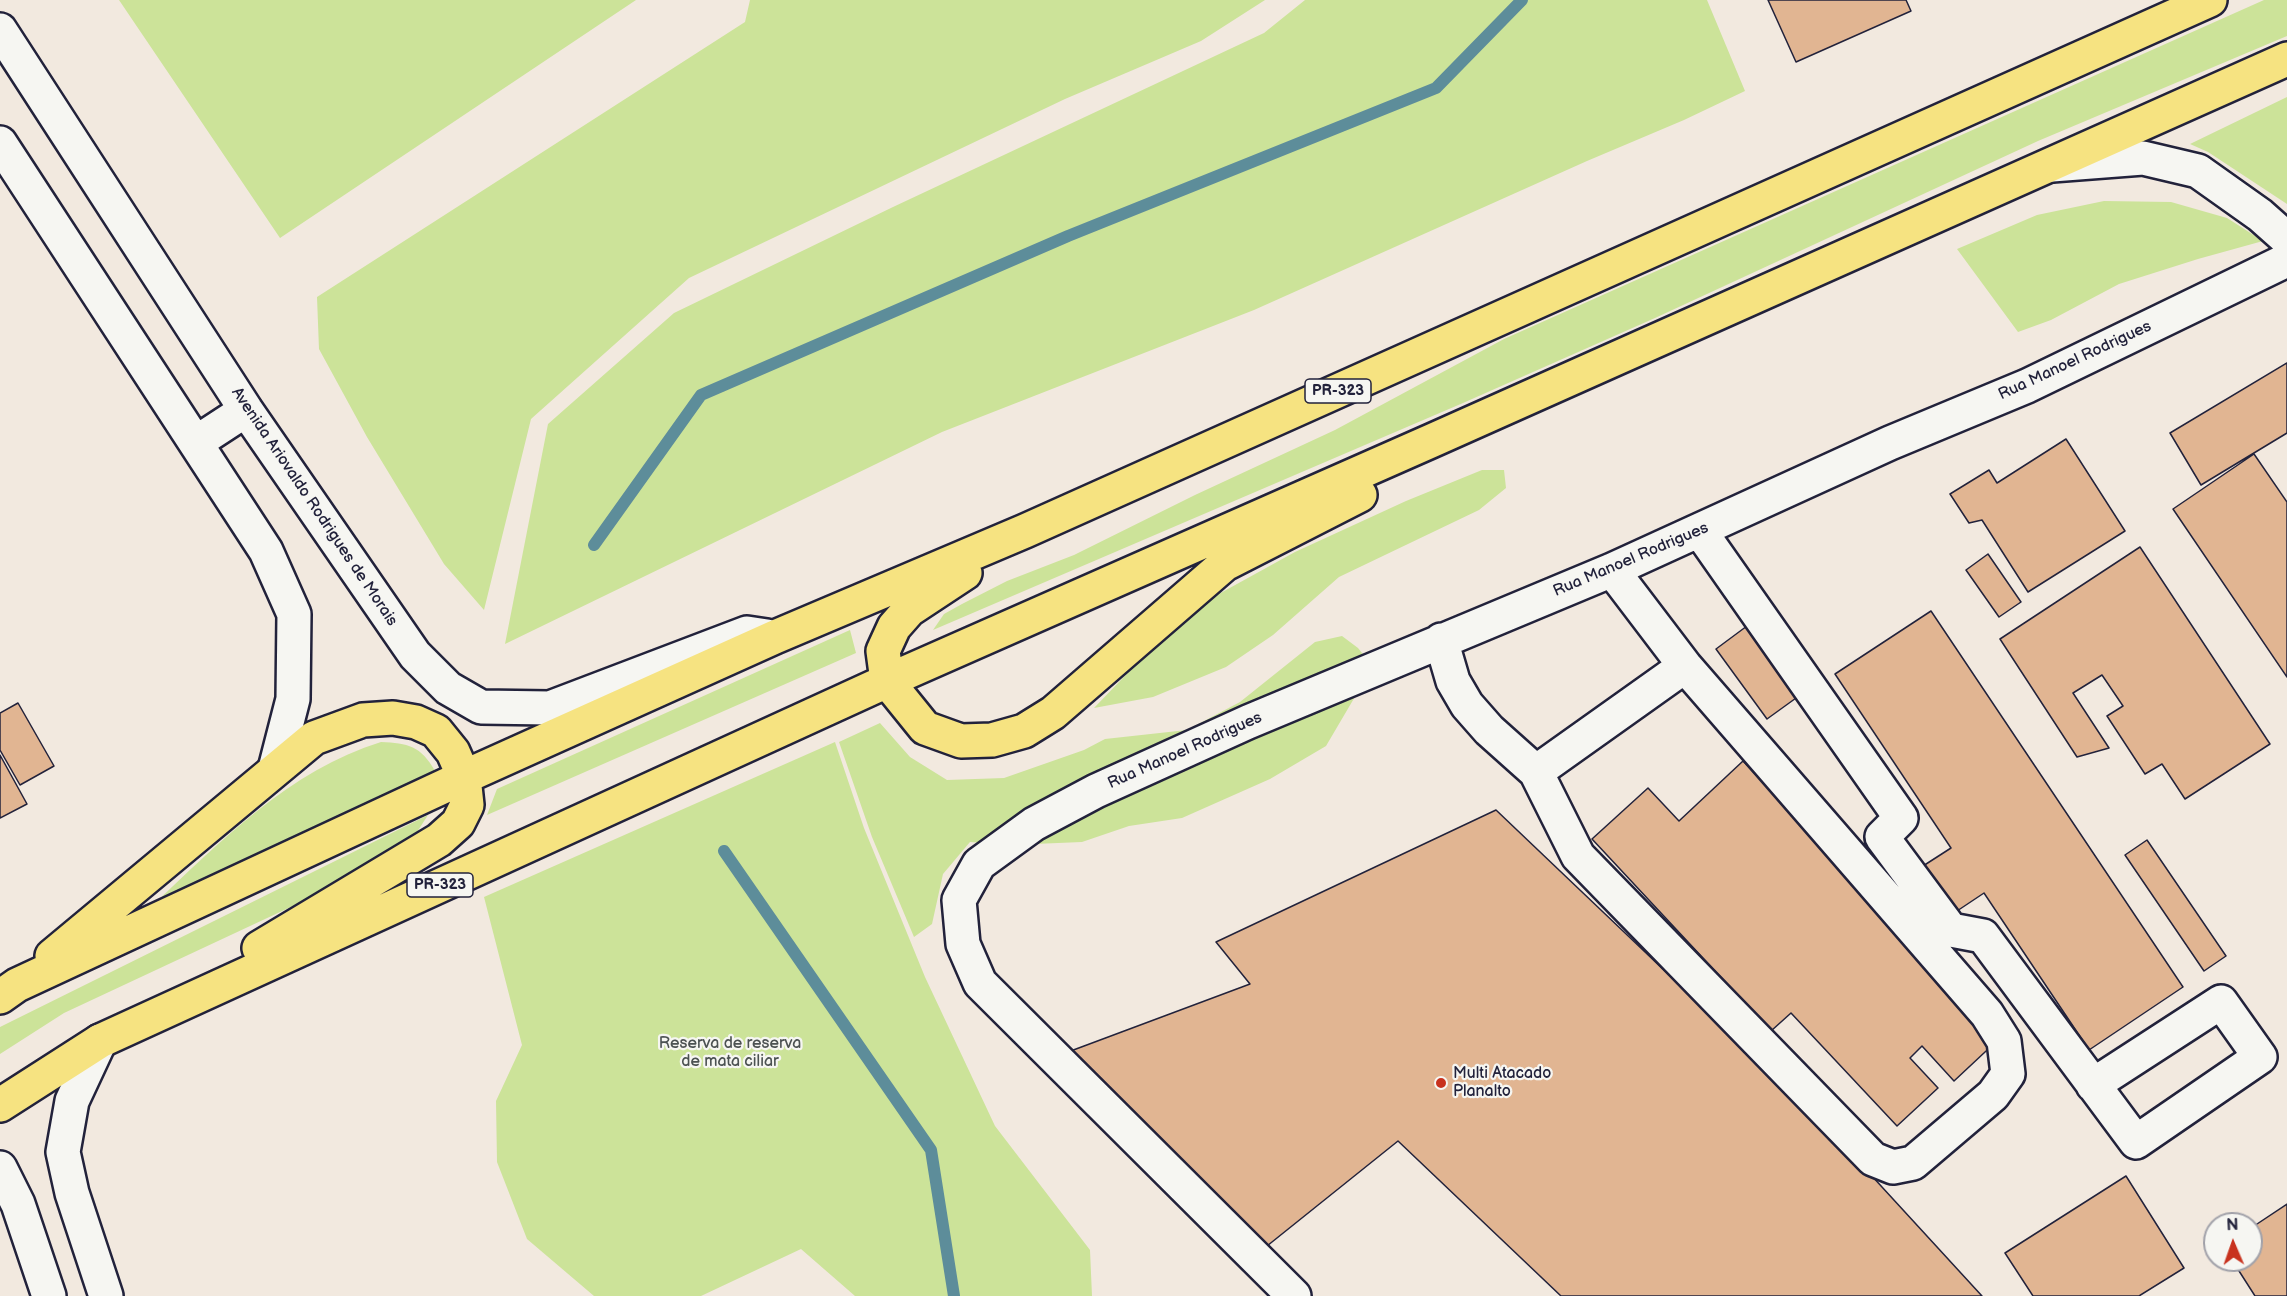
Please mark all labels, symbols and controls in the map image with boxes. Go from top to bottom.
street label: Rua Manoel Rodrigues [1995,317,2155,405]
road number: PR-323 [1305,379,1371,403]
street label: Avenida Ariovaldo Rodrigues de Morais [227,384,401,630]
street label: Rua Manoel Rodrigues [1551,519,1711,601]
street label: Rua Manoel Rodrigues [1105,708,1265,794]
road number: PR-323 [407,873,473,897]
park label: Reserva de reserva de mata ciliar [659,1034,801,1072]
place label: Multi Atacado Planalto [1453,1064,1551,1102]
marker: Multi Atacado Planalto [1434,1076,1448,1090]
north arrow [2203,1212,2263,1272]
text: N [2226,1216,2239,1235]

